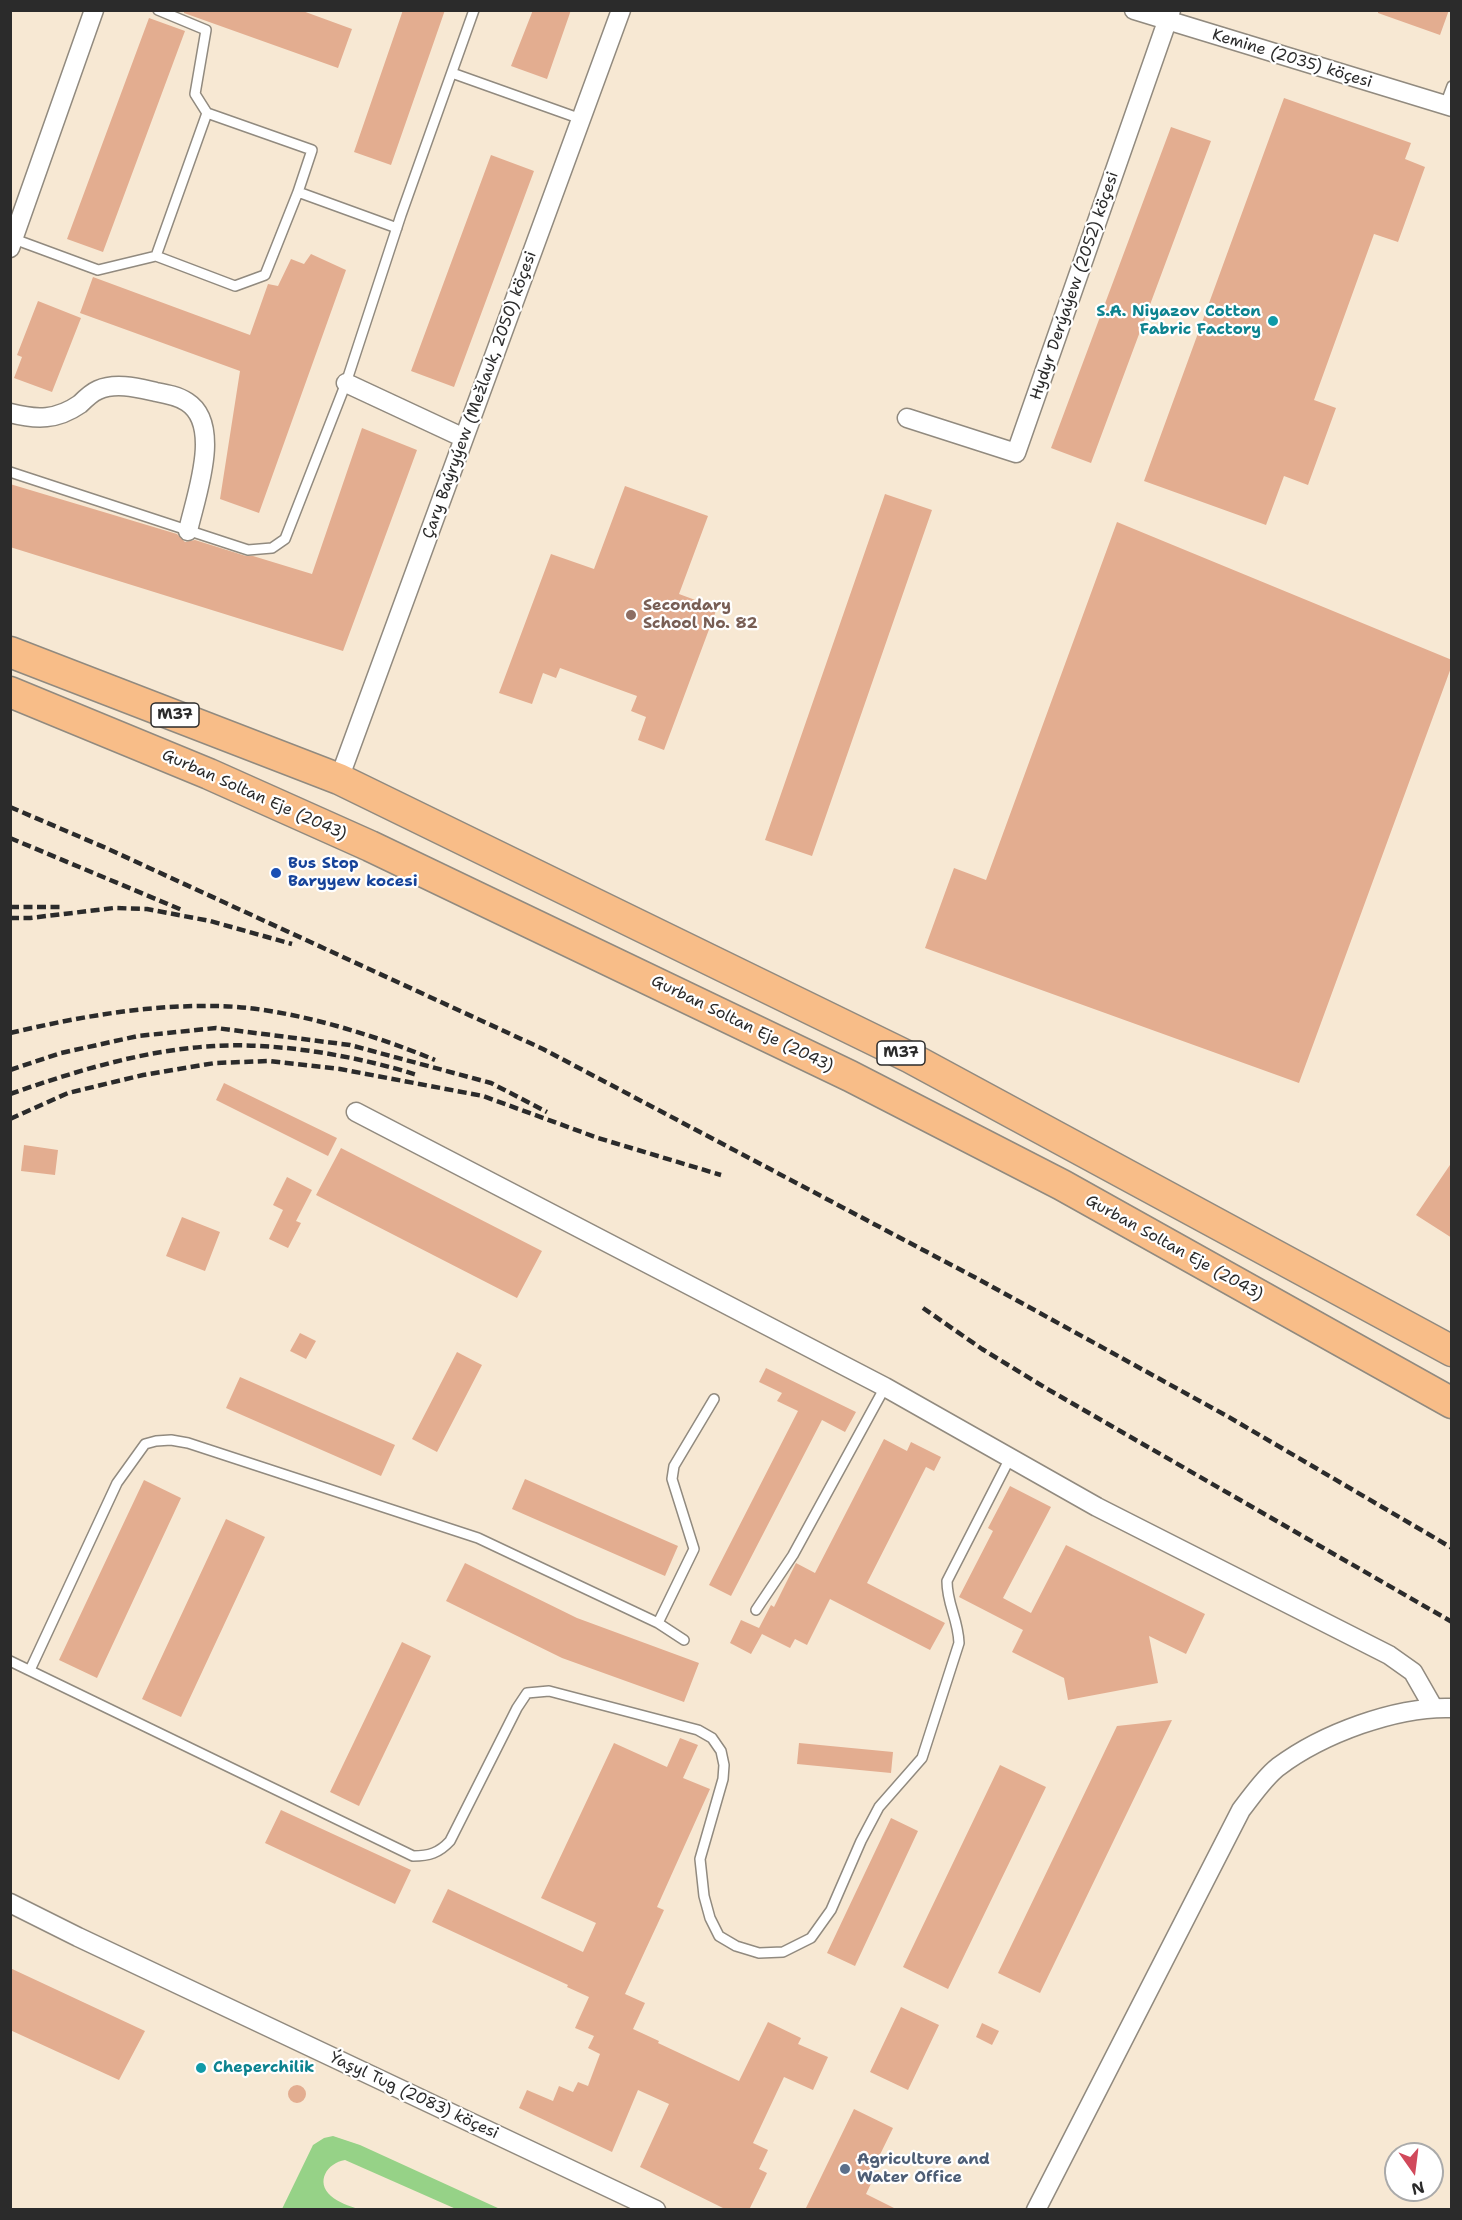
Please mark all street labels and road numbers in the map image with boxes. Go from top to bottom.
street label: Kemine (2035) köçesi [1210,25,1374,93]
street label: Hydyr Derýaýew (2052) köçesi [1027,169,1123,403]
street label: Çary Baýryýew (Mežlauk, 2050) köçesi [419,249,541,541]
road number: M37 [151,703,199,727]
street label: Gurban Soltan Eje (2043) [159,746,349,844]
street label: Gurban Soltan Eje (2043) [648,972,836,1076]
road number: M37 [877,1041,925,1065]
street label: Gurban Soltan Eje (2043) [1082,1191,1266,1305]
street label: Ýaşyl Tug (2083) köçesi [327,2048,501,2144]

